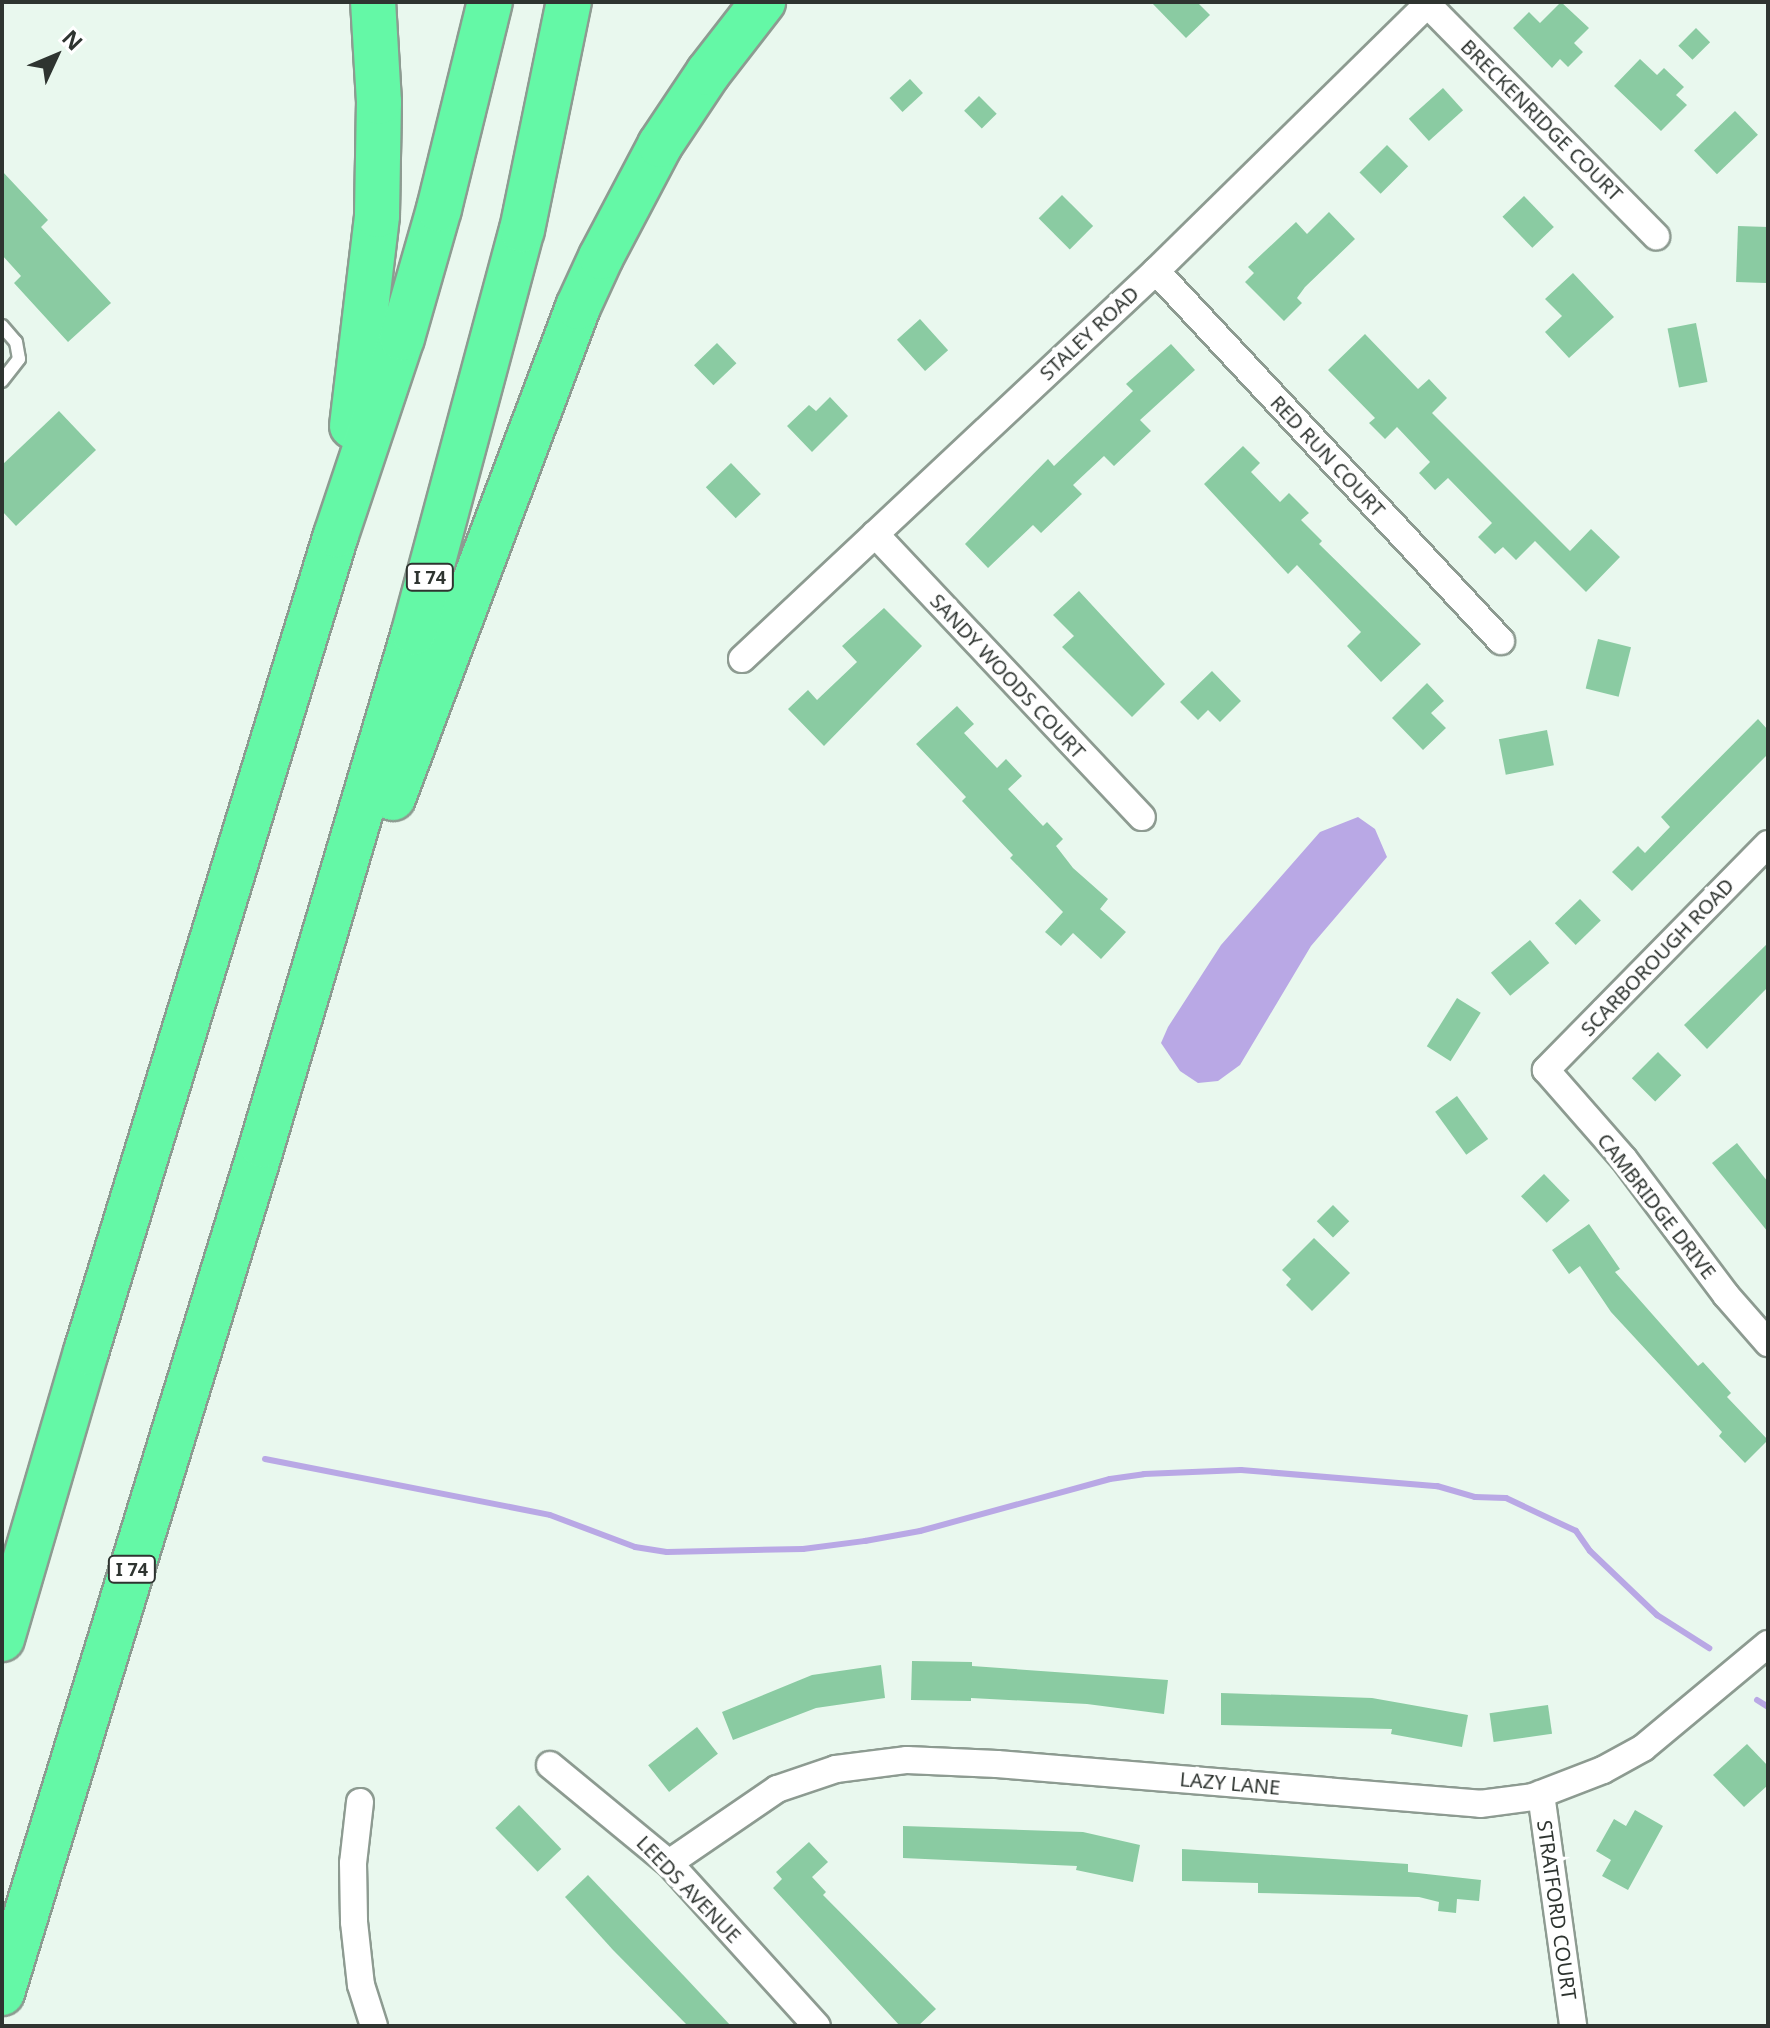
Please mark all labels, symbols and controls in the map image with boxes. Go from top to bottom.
north arrow [16,16,96,96]
text: N [56,22,90,56]
street label: BRECKENRIDGE COURT [1456,34,1628,206]
street label: STALEY ROAD [1035,281,1143,385]
street label: RED RUN COURT [1266,390,1390,522]
road number: I 74 [404,563,456,591]
street label: SANDY WOODS COURT [925,589,1091,763]
street label: SCARBOROUGH ROAD [1576,873,1738,1041]
street label: CAMBRIDGE DRIVE [1593,1128,1721,1284]
road number: I 74 [106,1555,158,1583]
street label: LAZY LANE [1179,1767,1281,1799]
street label: STRATFORD COURT [1532,1819,1582,2001]
street label: LEEDS AVENUE [632,1830,746,1948]

